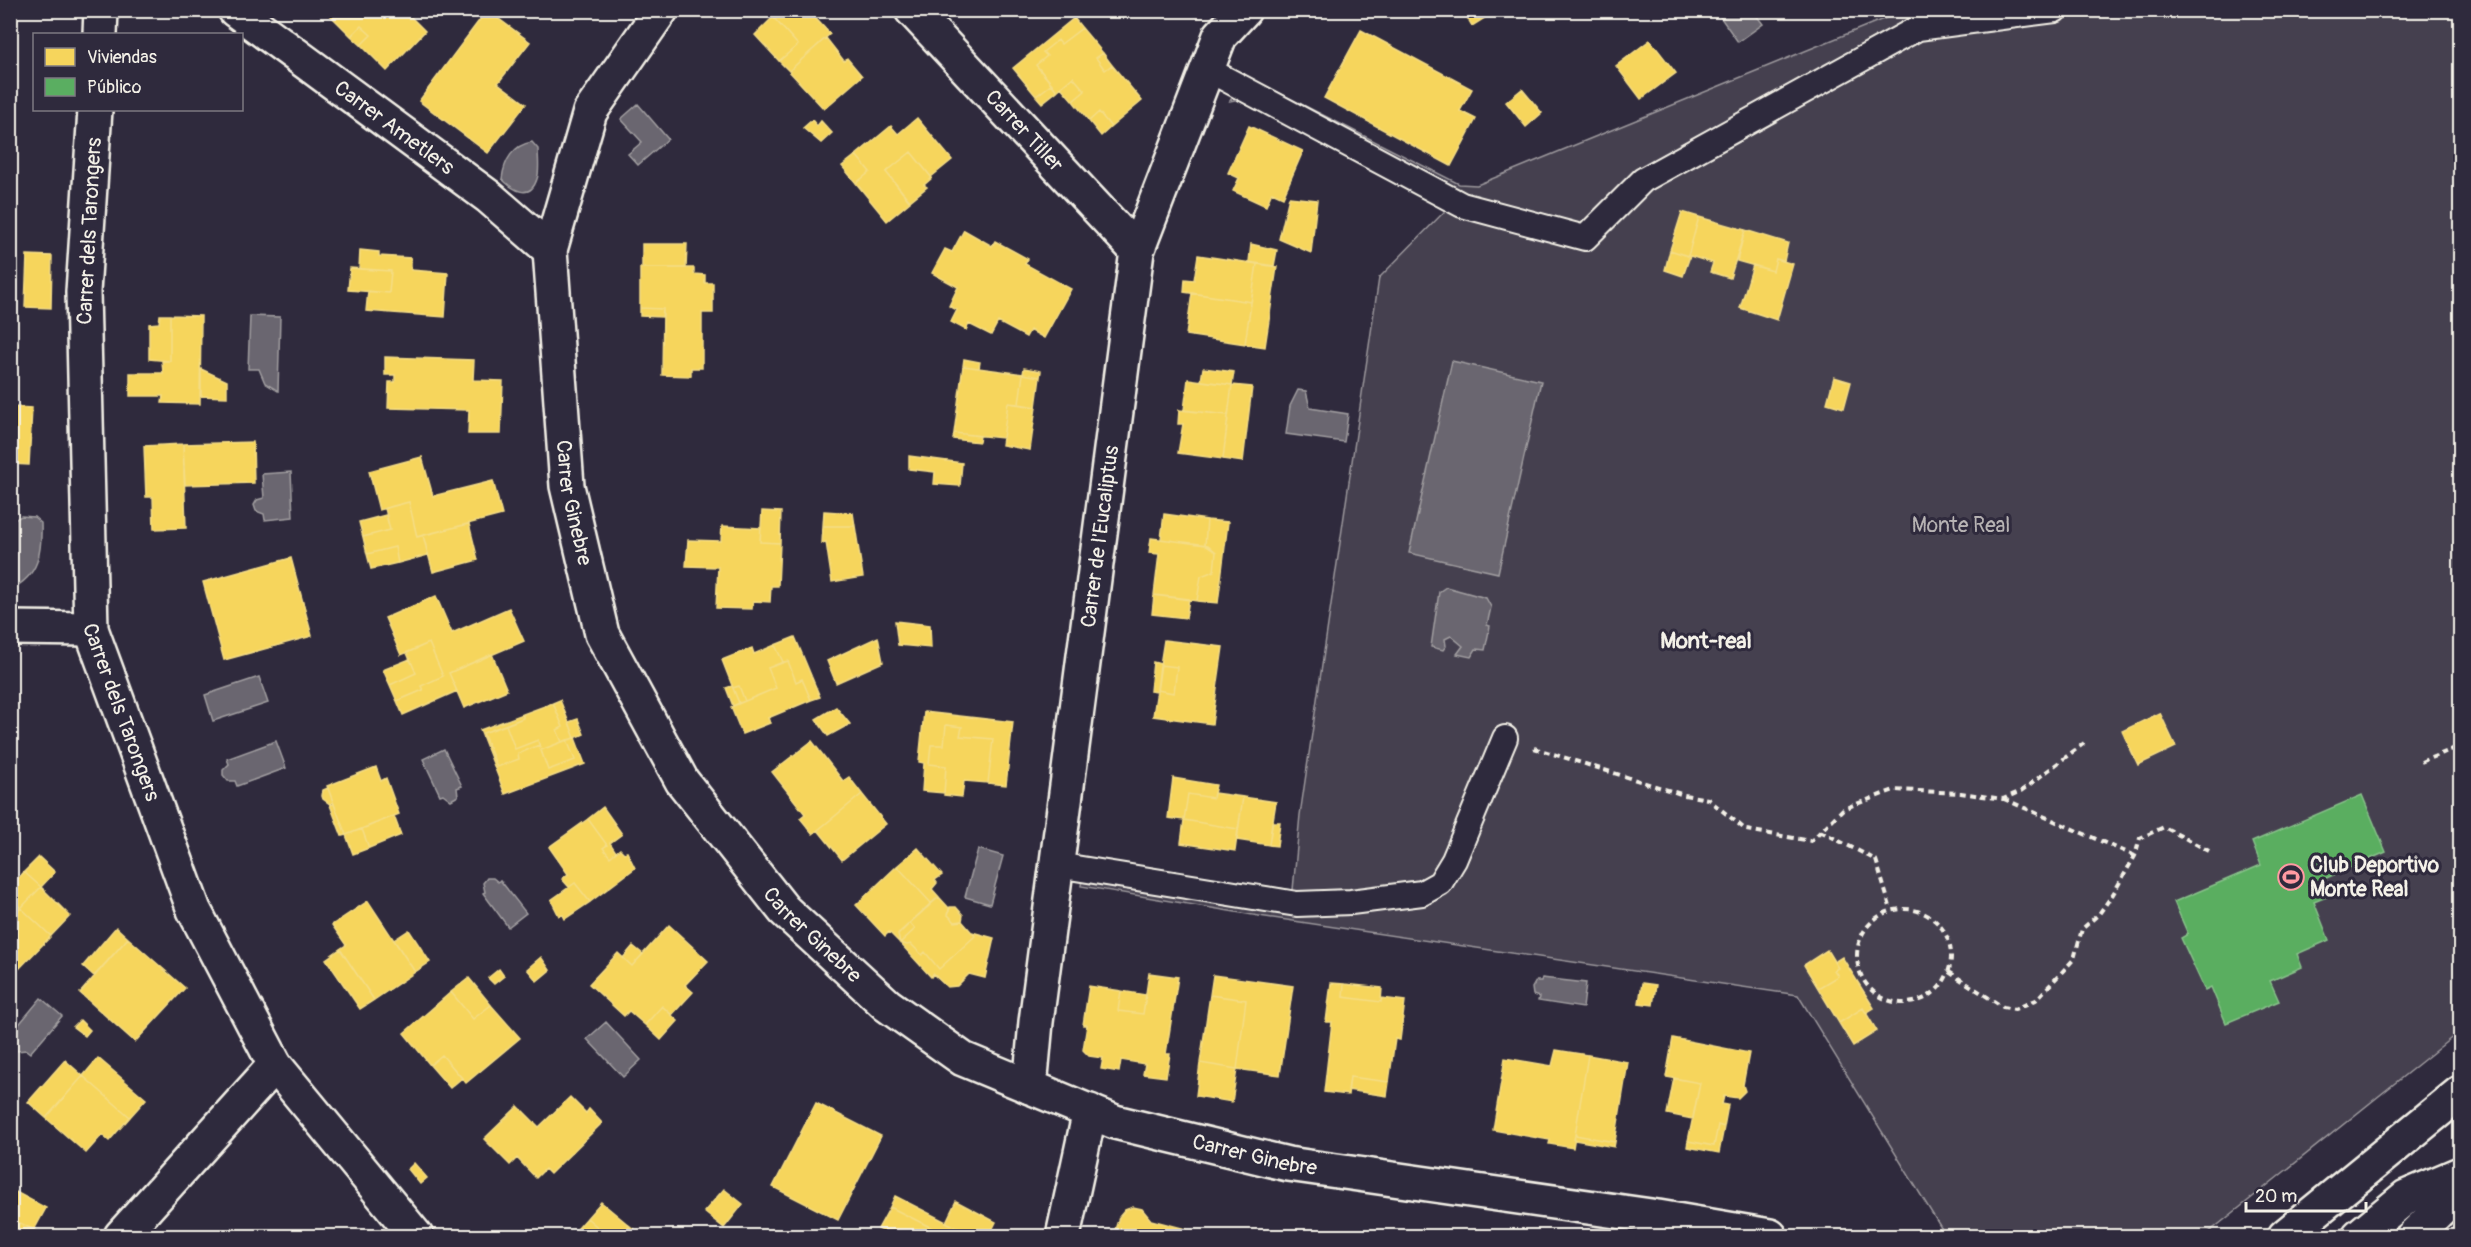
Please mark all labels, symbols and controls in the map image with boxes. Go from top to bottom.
legend [33,33,243,111]
text: Viviendas [87,46,157,69]
street label: Carrer Ametlers [329,75,460,181]
text: Público [87,76,142,99]
street label: Carrer Tiller [979,84,1070,178]
street label: Carrer dels Tarongers [71,136,108,325]
street label: Carrer Ginebre [550,439,598,569]
street label: Carrer de l'Eucaliptus [1075,443,1125,629]
park label: Monte Real [1912,512,2010,539]
street label: Carrer dels Tarongers [76,620,166,806]
district label: Mont-real [1660,627,1752,655]
place label: Club Deportivo Monte Real [2310,852,2440,903]
sports icon: Club Deportivo Monte Real [2276,862,2306,892]
street label: Carrer Ginebre [757,881,868,989]
street label: Carrer Ginebre [1189,1128,1319,1182]
scale bar [2246,1175,2366,1213]
text: 20 m [2255,1185,2297,1208]

